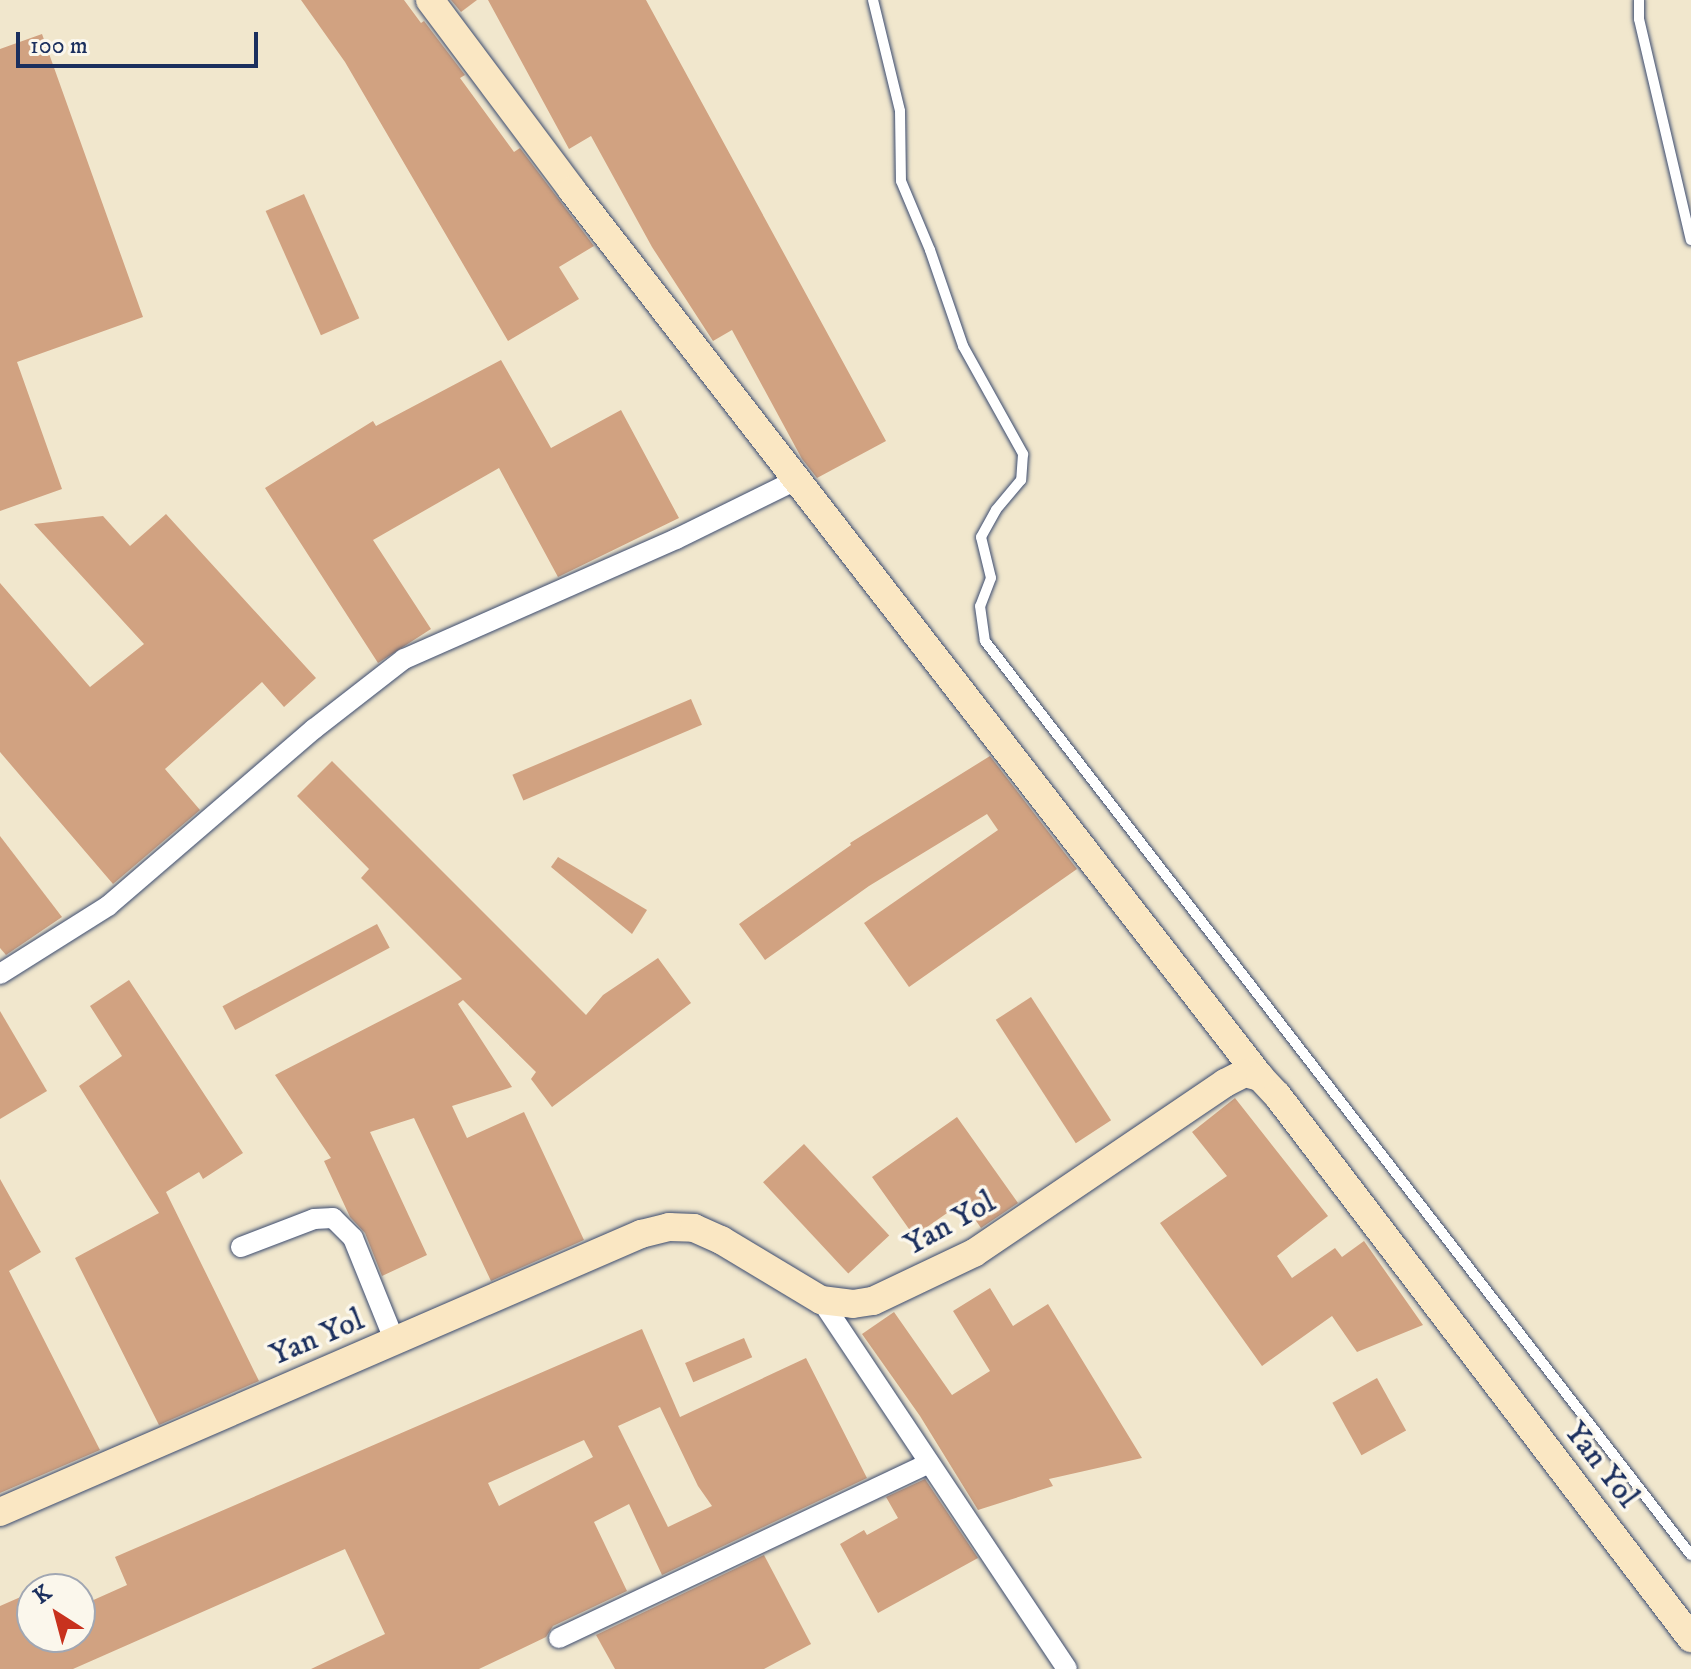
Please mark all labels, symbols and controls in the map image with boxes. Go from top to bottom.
scale bar [20,16,262,66]
text: 100 m [30,31,88,61]
street label: Yan Yol [898,1183,1002,1265]
street label: Yan Yol [264,1301,370,1375]
street label: Yan Yol [1556,1414,1646,1516]
north arrow [16,1573,96,1653]
text: K [29,1579,57,1610]

